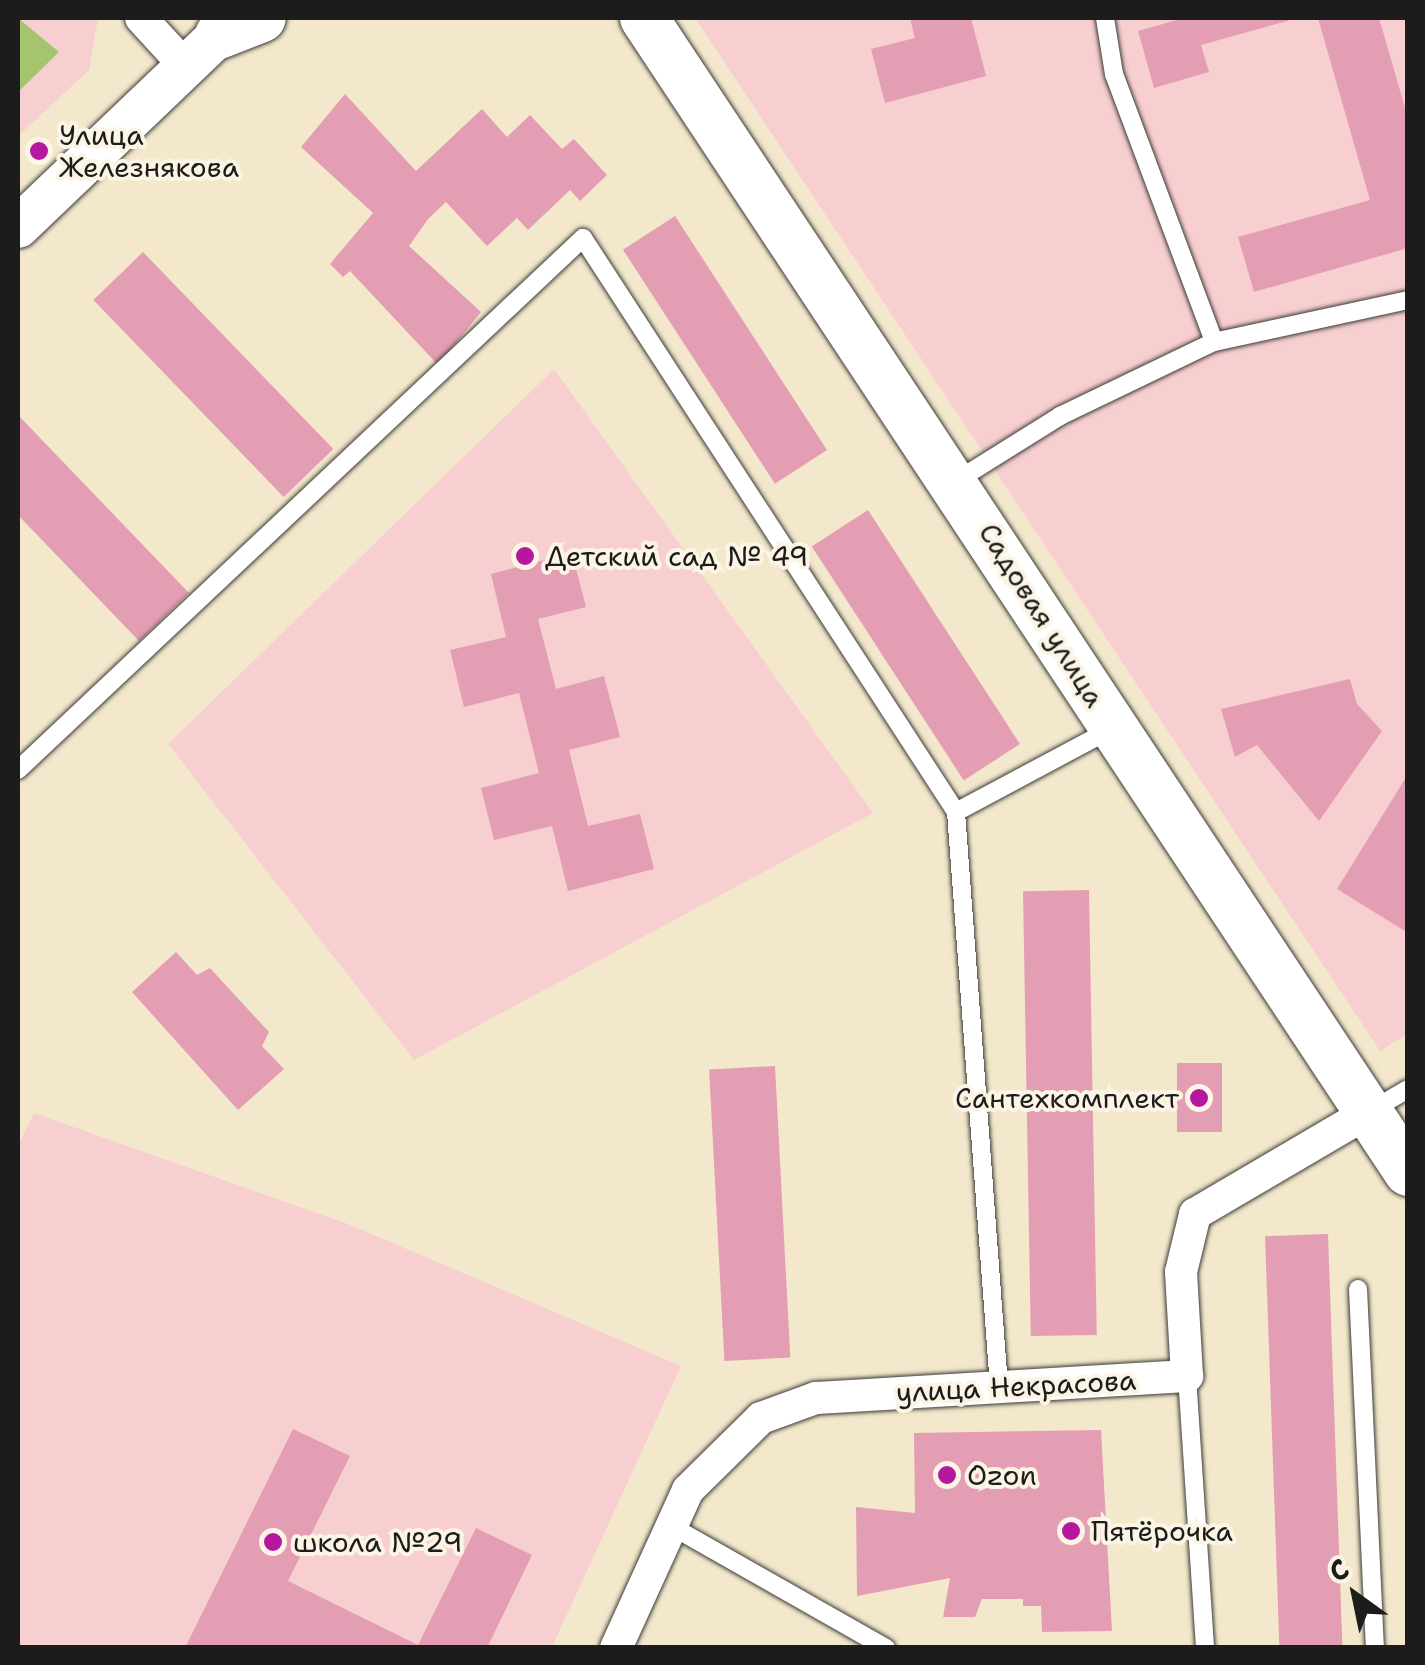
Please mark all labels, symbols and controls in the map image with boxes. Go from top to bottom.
place label: Улица Железнякова [59,118,239,184]
marker: Улица Железнякова [28,140,50,162]
street label: Садовая улица [972,517,1112,713]
place label: Детский сад № 49 [545,539,808,573]
marker: Детский сад № 49 [514,545,536,567]
place label: Сантехкомплект [955,1081,1179,1115]
marker: Сантехкомплект [1188,1087,1210,1109]
street label: улица Некрасова [895,1363,1137,1409]
place label: Ozon [967,1458,1037,1492]
marker: Ozon [936,1464,958,1486]
place label: Пятёрочка [1091,1514,1233,1548]
marker: Пятёрочка [1060,1520,1082,1542]
place label: школа №29 [293,1525,463,1559]
marker: школа №29 [262,1531,284,1553]
north arrow [1305,1545,1405,1645]
text: С [1321,1549,1356,1590]

